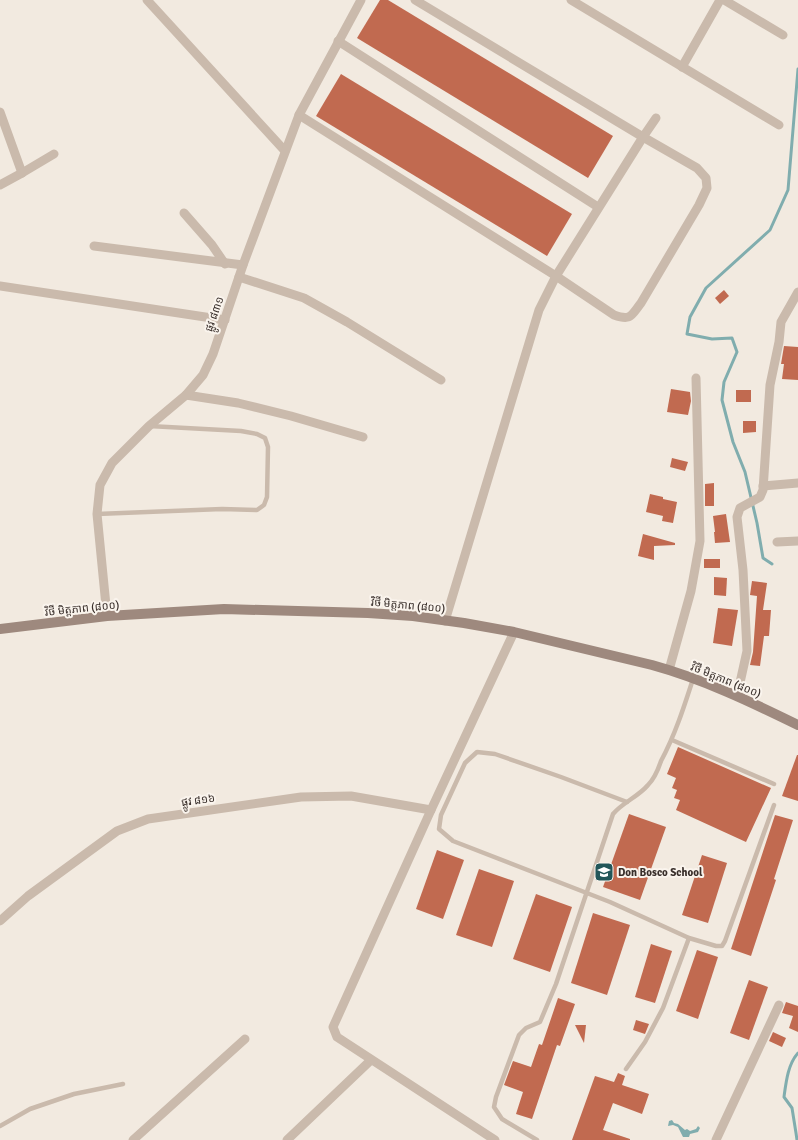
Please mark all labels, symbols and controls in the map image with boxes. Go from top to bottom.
street label: ផ្លូវ ៨៣១ [202,295,230,335]
street label: វិថី មិត្តភាព (៨០០) [369,594,446,616]
street label: វិថី មិត្តភាព (៨០០) [43,597,120,619]
street label: វិថី មិត្តភាព (៨០០) [688,659,763,701]
street label: ផ្លូវ ៨១៦ [180,792,216,813]
school or university icon: Don Bosco School [593,861,615,883]
place label: Don Bosco School [618,866,703,879]

